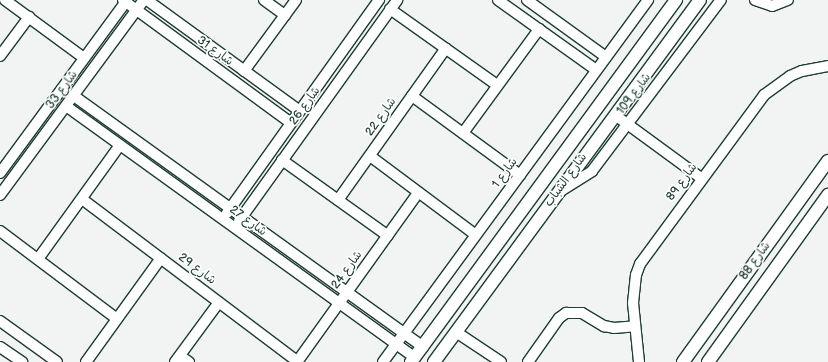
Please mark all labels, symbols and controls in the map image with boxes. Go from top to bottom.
street label: شارع 31 [194,33,236,69]
street label: شارع 33 [43,68,81,112]
street label: شارع 109 [614,71,654,117]
street label: شارع 26 [286,84,324,128]
street label: شارع 22 [363,95,399,139]
street label: شارع الشباب [542,150,590,210]
street label: شارع 1 [489,155,521,191]
street label: شارع 89 [663,160,701,204]
street label: شارع 27 [227,203,269,239]
street label: شارع 88 [736,239,774,283]
street label: شارع 24 [328,248,366,292]
street label: شارع 29 [175,250,219,288]

